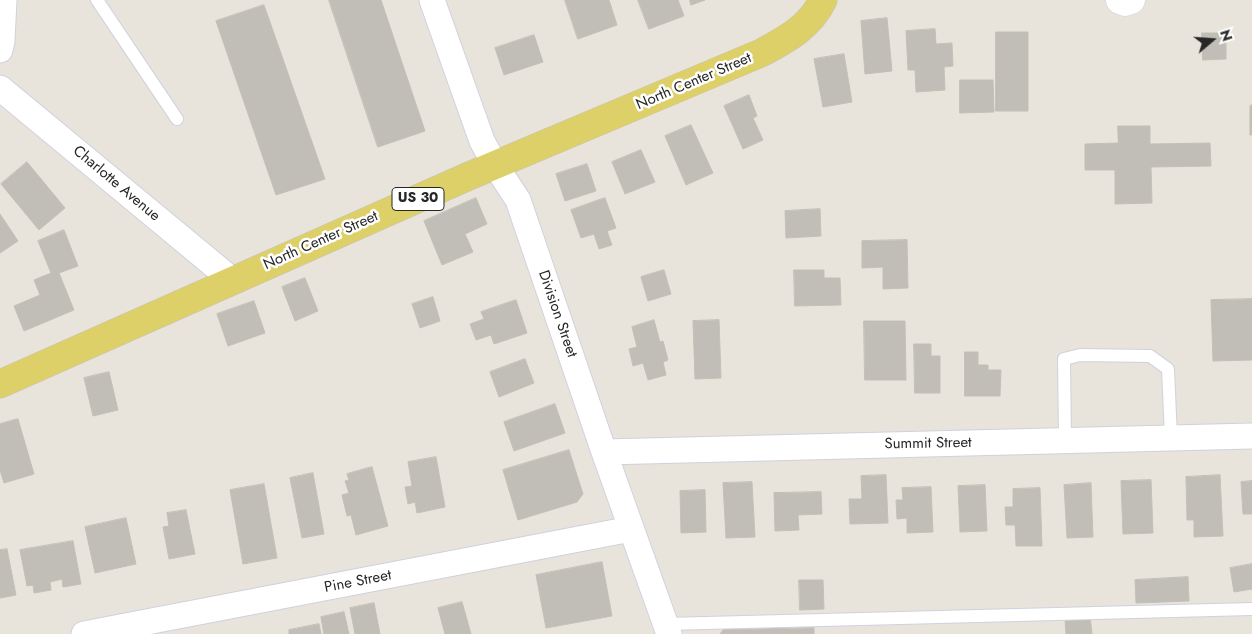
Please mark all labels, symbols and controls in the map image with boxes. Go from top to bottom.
north arrow [1187,15,1237,65]
text: N [1215,27,1237,44]
street label: North Center Street [634,50,754,114]
street label: Charlotte Avenue [69,142,163,226]
road number: US 30 [392,188,444,210]
street label: North Center Street [261,208,381,274]
street label: Division Street [534,268,580,360]
street label: Summit Street [884,434,972,454]
street label: Pine Street [323,567,393,597]

